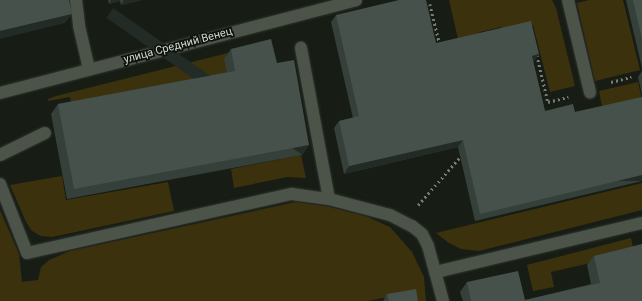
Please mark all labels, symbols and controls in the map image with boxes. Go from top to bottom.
street label: улица Средний Венец [122,25,234,67]

